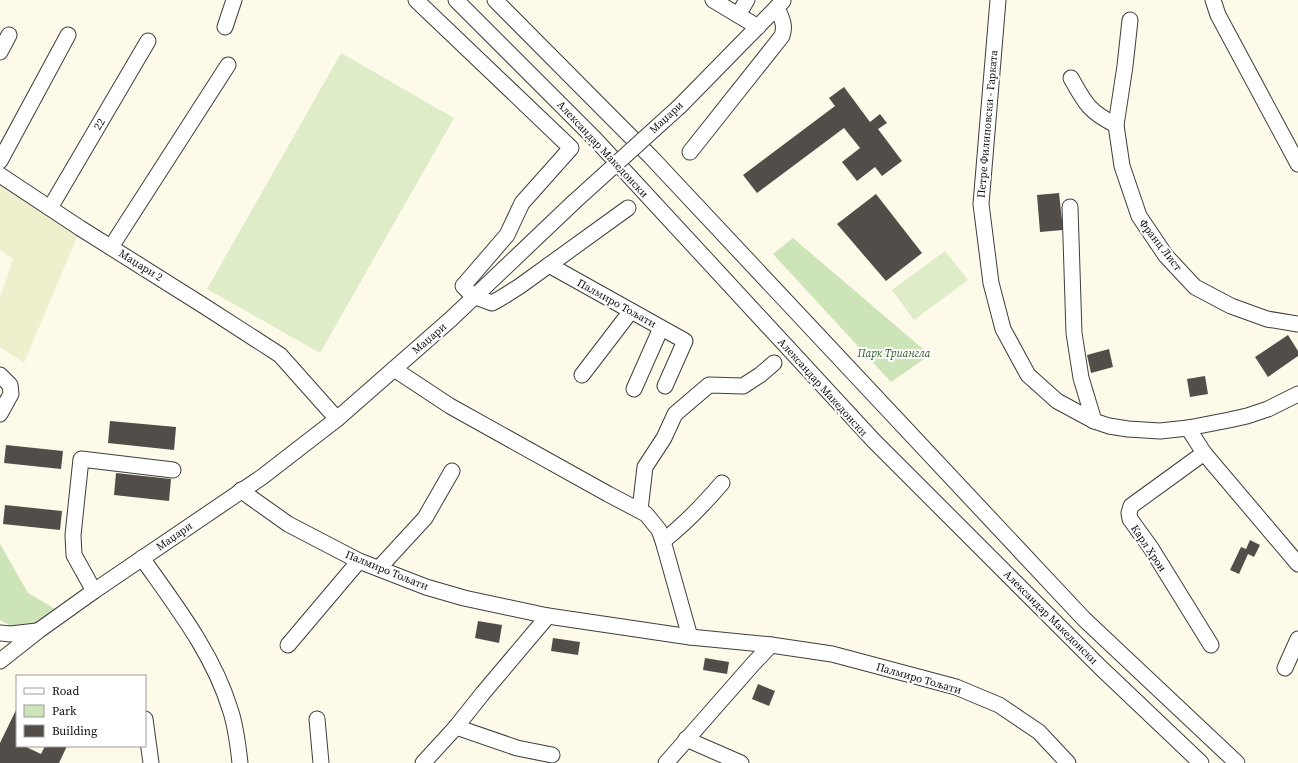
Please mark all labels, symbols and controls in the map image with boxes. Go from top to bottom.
street label: Петре Филиповски - Гарката [974,49,1001,199]
street label: Александар Македонски [554,98,652,201]
street label: Маџари [646,98,686,137]
street label: 22 [90,115,109,133]
street label: Франц Лист [1136,216,1186,275]
street label: Маџари 2 [116,246,166,285]
street label: Палмиро Тољати [574,275,659,331]
street label: Маџари [409,319,450,358]
street label: Александар Македонски [774,335,871,440]
park label: Парк Триангла [857,346,931,361]
street label: Маџари [153,518,195,554]
street label: Карл Хрон [1127,522,1170,575]
street label: Палмиро Тољати [343,547,431,594]
street label: Александар Македонски [1000,567,1101,668]
street label: Палмиро Тољати [874,659,963,698]
legend [16,675,146,747]
text: Road [52,683,79,699]
text: Park [52,703,77,719]
text: Building [52,723,97,739]

